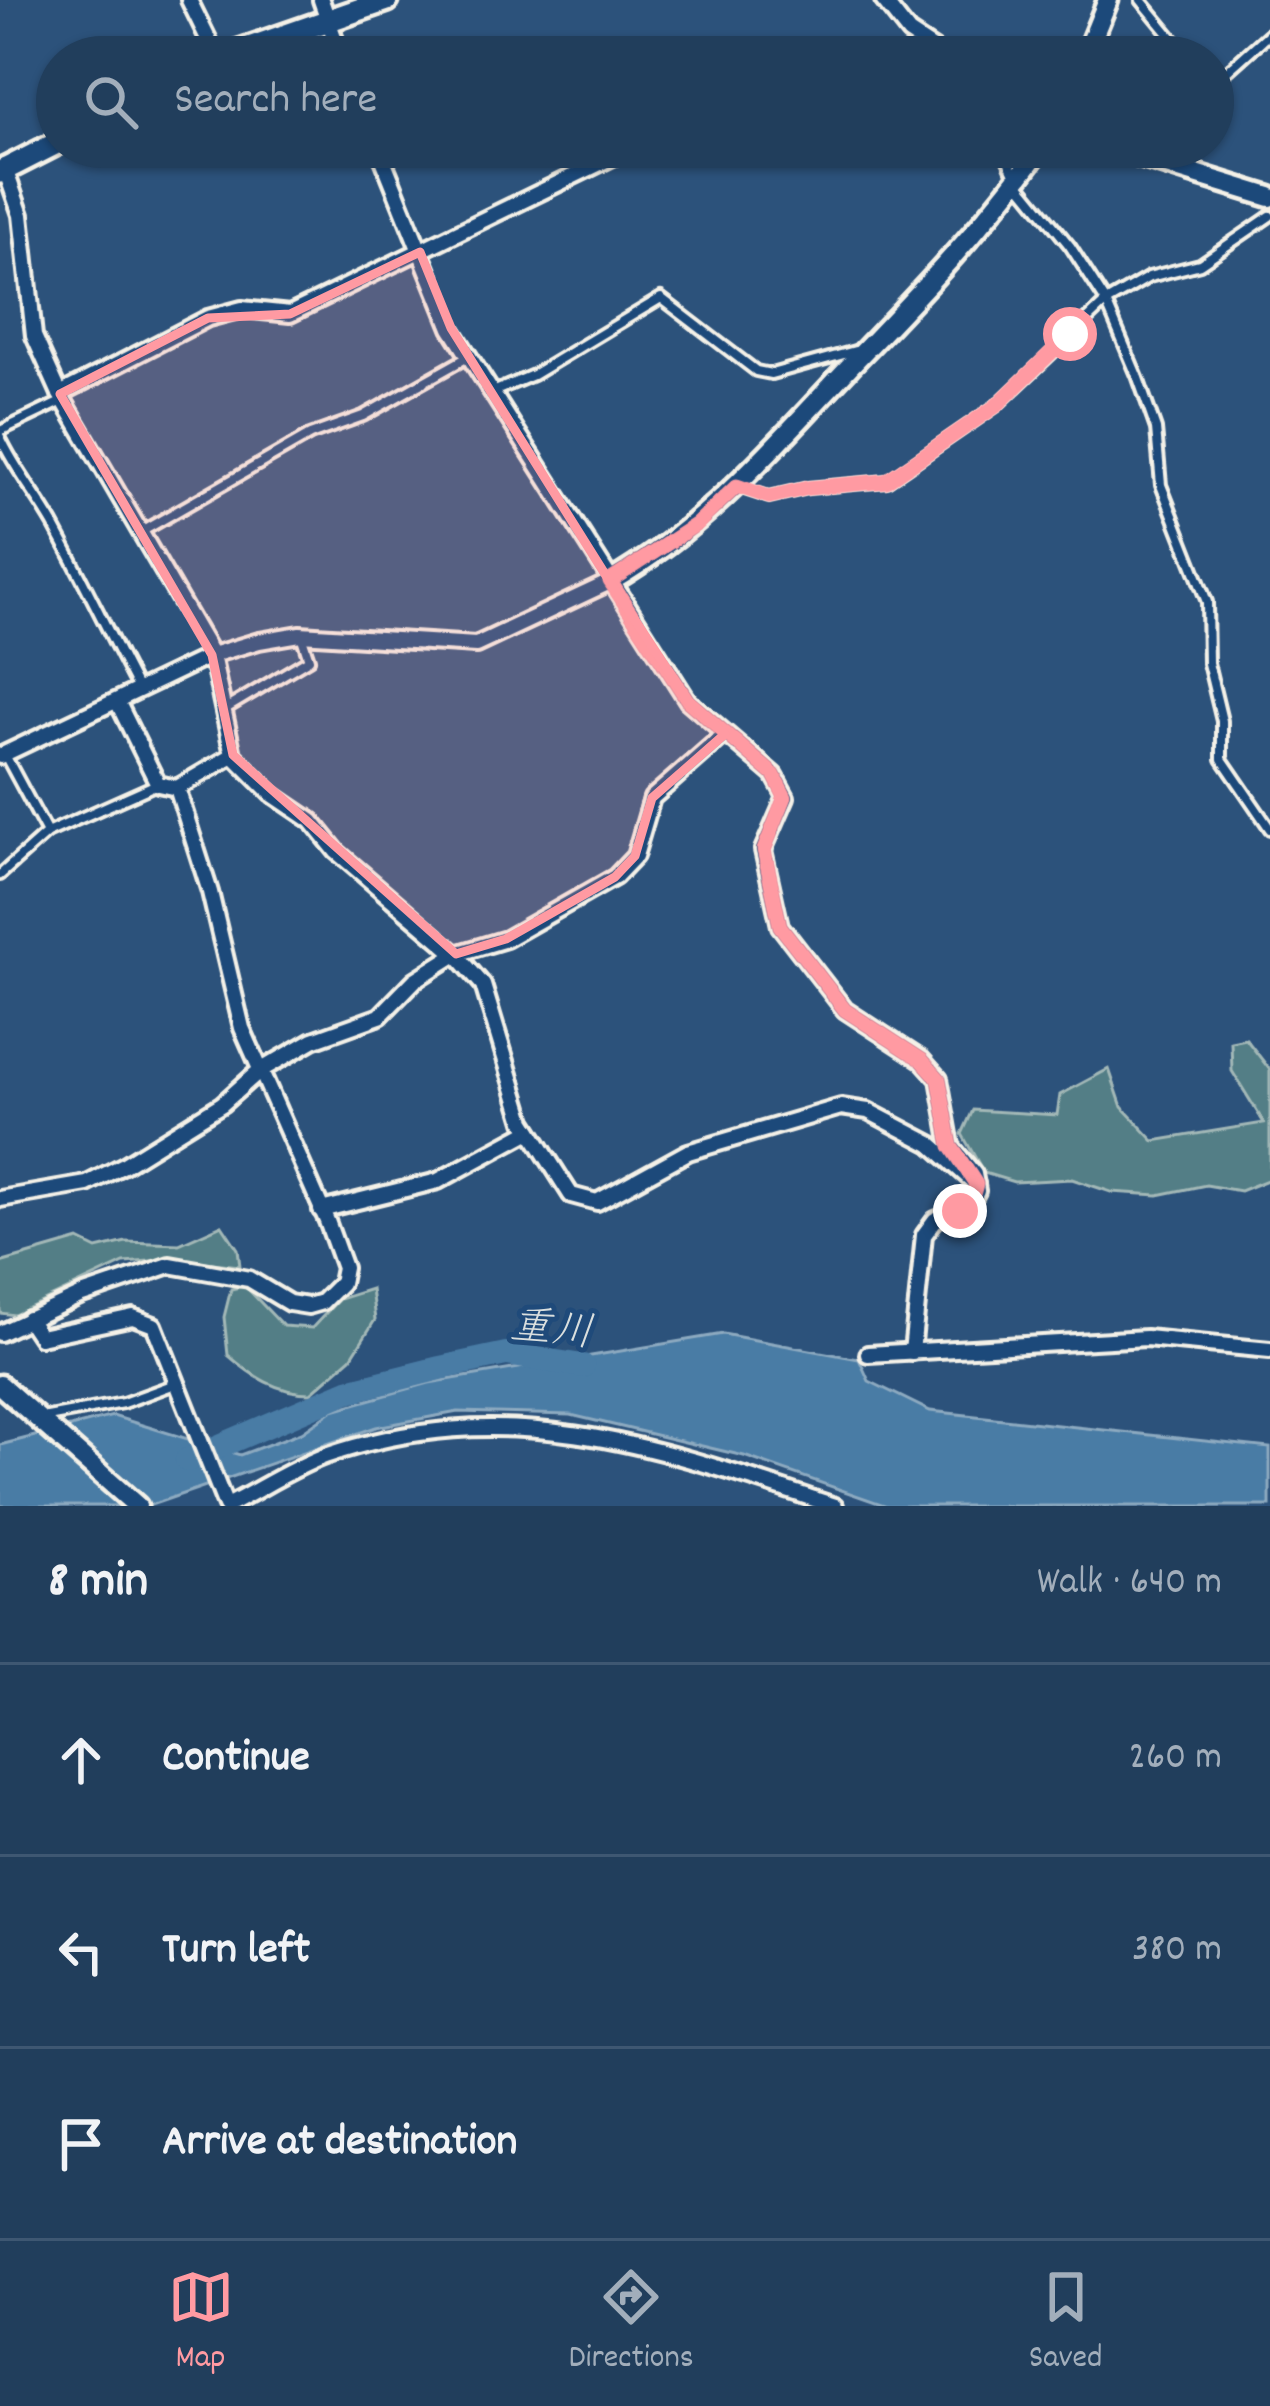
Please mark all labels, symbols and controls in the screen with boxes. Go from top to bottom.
search box [36,36,1234,168]
icon: search [78,69,144,135]
text: Search here [174,70,377,134]
route start [1043,307,1097,361]
route end [933,1184,987,1238]
water label: 重川 [506,1299,596,1367]
text: 8 min [48,1548,148,1620]
text: Walk · 640 m [1037,1557,1222,1612]
icon: ahead [48,1727,114,1793]
text: Continue [162,1728,310,1792]
text: 260 m [1129,1732,1222,1787]
icon: left [48,1919,114,1985]
text: Turn left [162,1920,310,1984]
text: 380 m [1132,1924,1222,1979]
icon: arrive [48,2111,114,2177]
text: Arrive at destination [162,2112,517,2176]
tab: Map [168,2264,234,2383]
tab: Directions [569,2264,694,2383]
tab: Saved [1029,2264,1102,2383]

